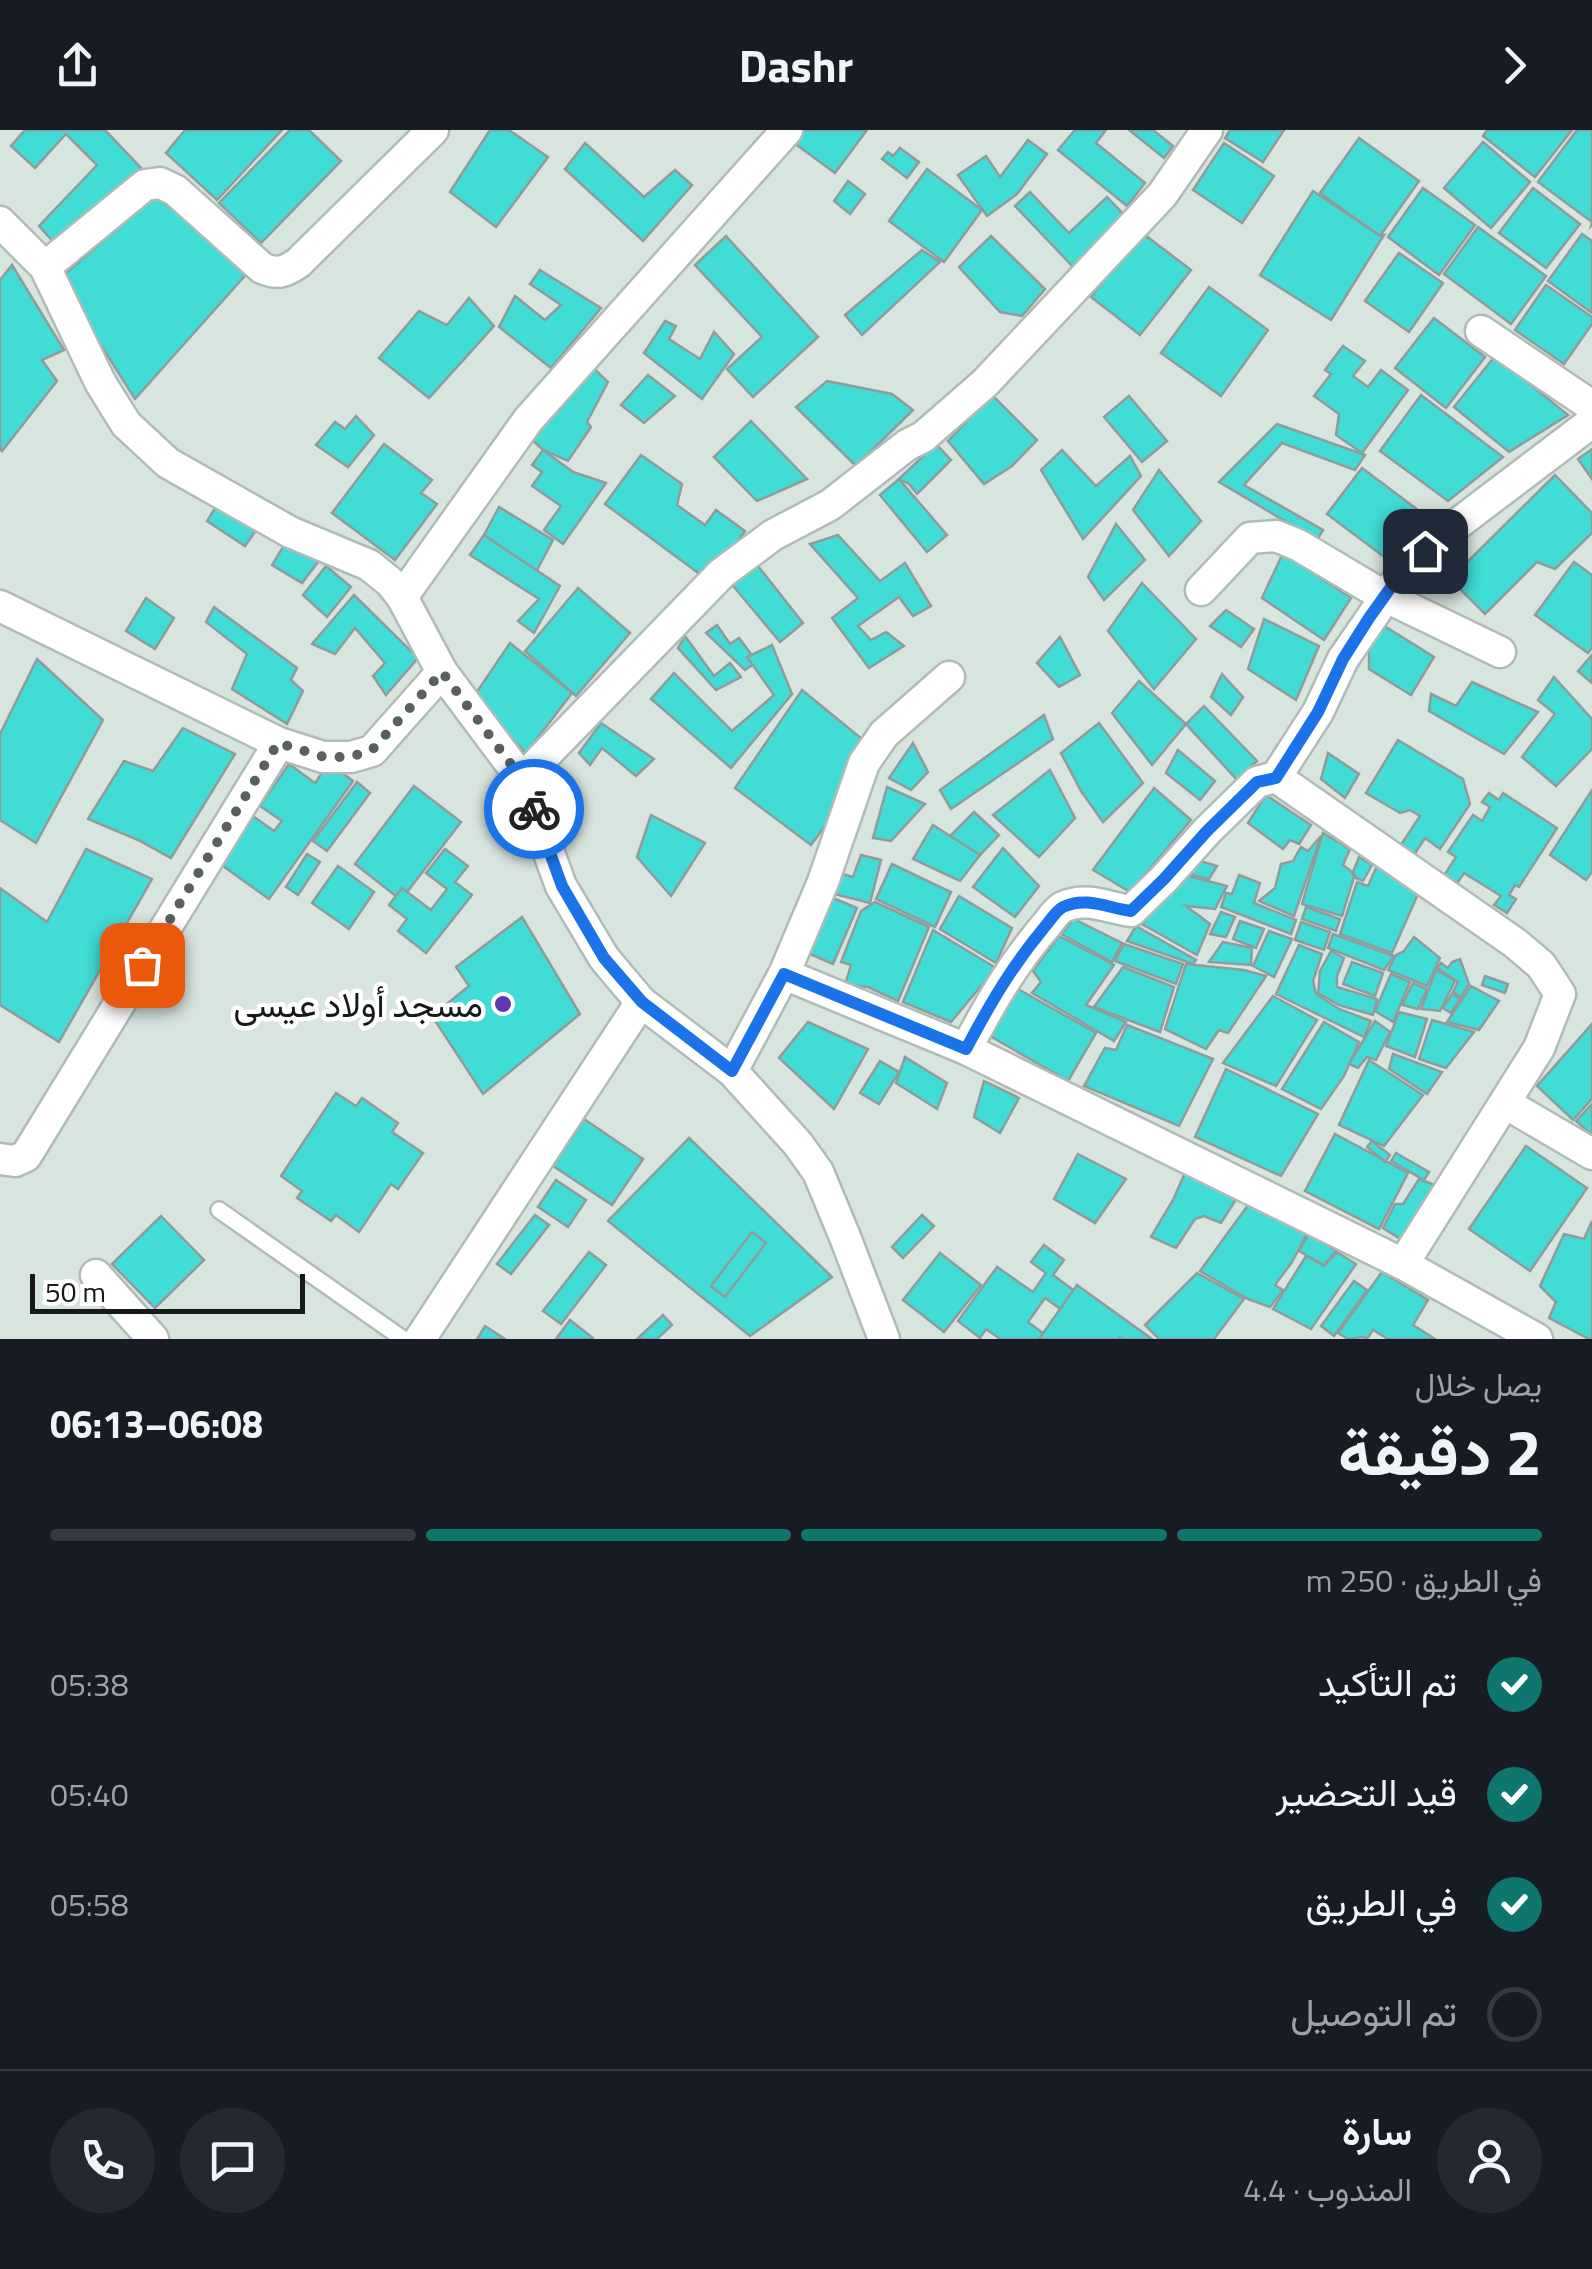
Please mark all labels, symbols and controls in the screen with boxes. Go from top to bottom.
text: Dashr [739,31,853,99]
icon: share [50,38,105,93]
icon: forward [1487,38,1542,93]
pin [1383,509,1468,594]
icon: home [1398,524,1453,579]
courier [484,759,584,859]
icon: bike [507,782,562,837]
pin [100,923,185,1008]
icon: bag [115,938,170,993]
place label: مسجد أولاد عيسى [233,977,483,1031]
marker: مسجد أولاد عيسى [492,993,514,1015]
scale bar [30,1269,305,1314]
text: 50 m [45,1270,106,1313]
text: يصل خلال [1415,1360,1542,1408]
text: 06:08–06:13 [50,1395,263,1453]
text: 2 دقيقة [1338,1401,1542,1500]
text: في الطريق · 250 m [1306,1556,1542,1604]
text: تم التأكيد [1318,1653,1457,1711]
icon: check [1487,1657,1542,1712]
text: 05:38 [50,1660,129,1708]
text: قيد التحضير [1276,1763,1457,1821]
icon: check [1487,1767,1542,1822]
text: 05:40 [50,1770,129,1818]
text: في الطريق [1305,1873,1457,1931]
icon: check [1487,1877,1542,1932]
text: 05:58 [50,1880,129,1928]
text: تم التوصيل [1290,1983,1457,2041]
text: سارة [1342,2102,1412,2160]
button: phone [50,2108,155,2213]
button: chat [180,2108,285,2213]
button: person [1437,2108,1542,2213]
text: المندوب · 4.4 [1243,2165,1412,2213]

